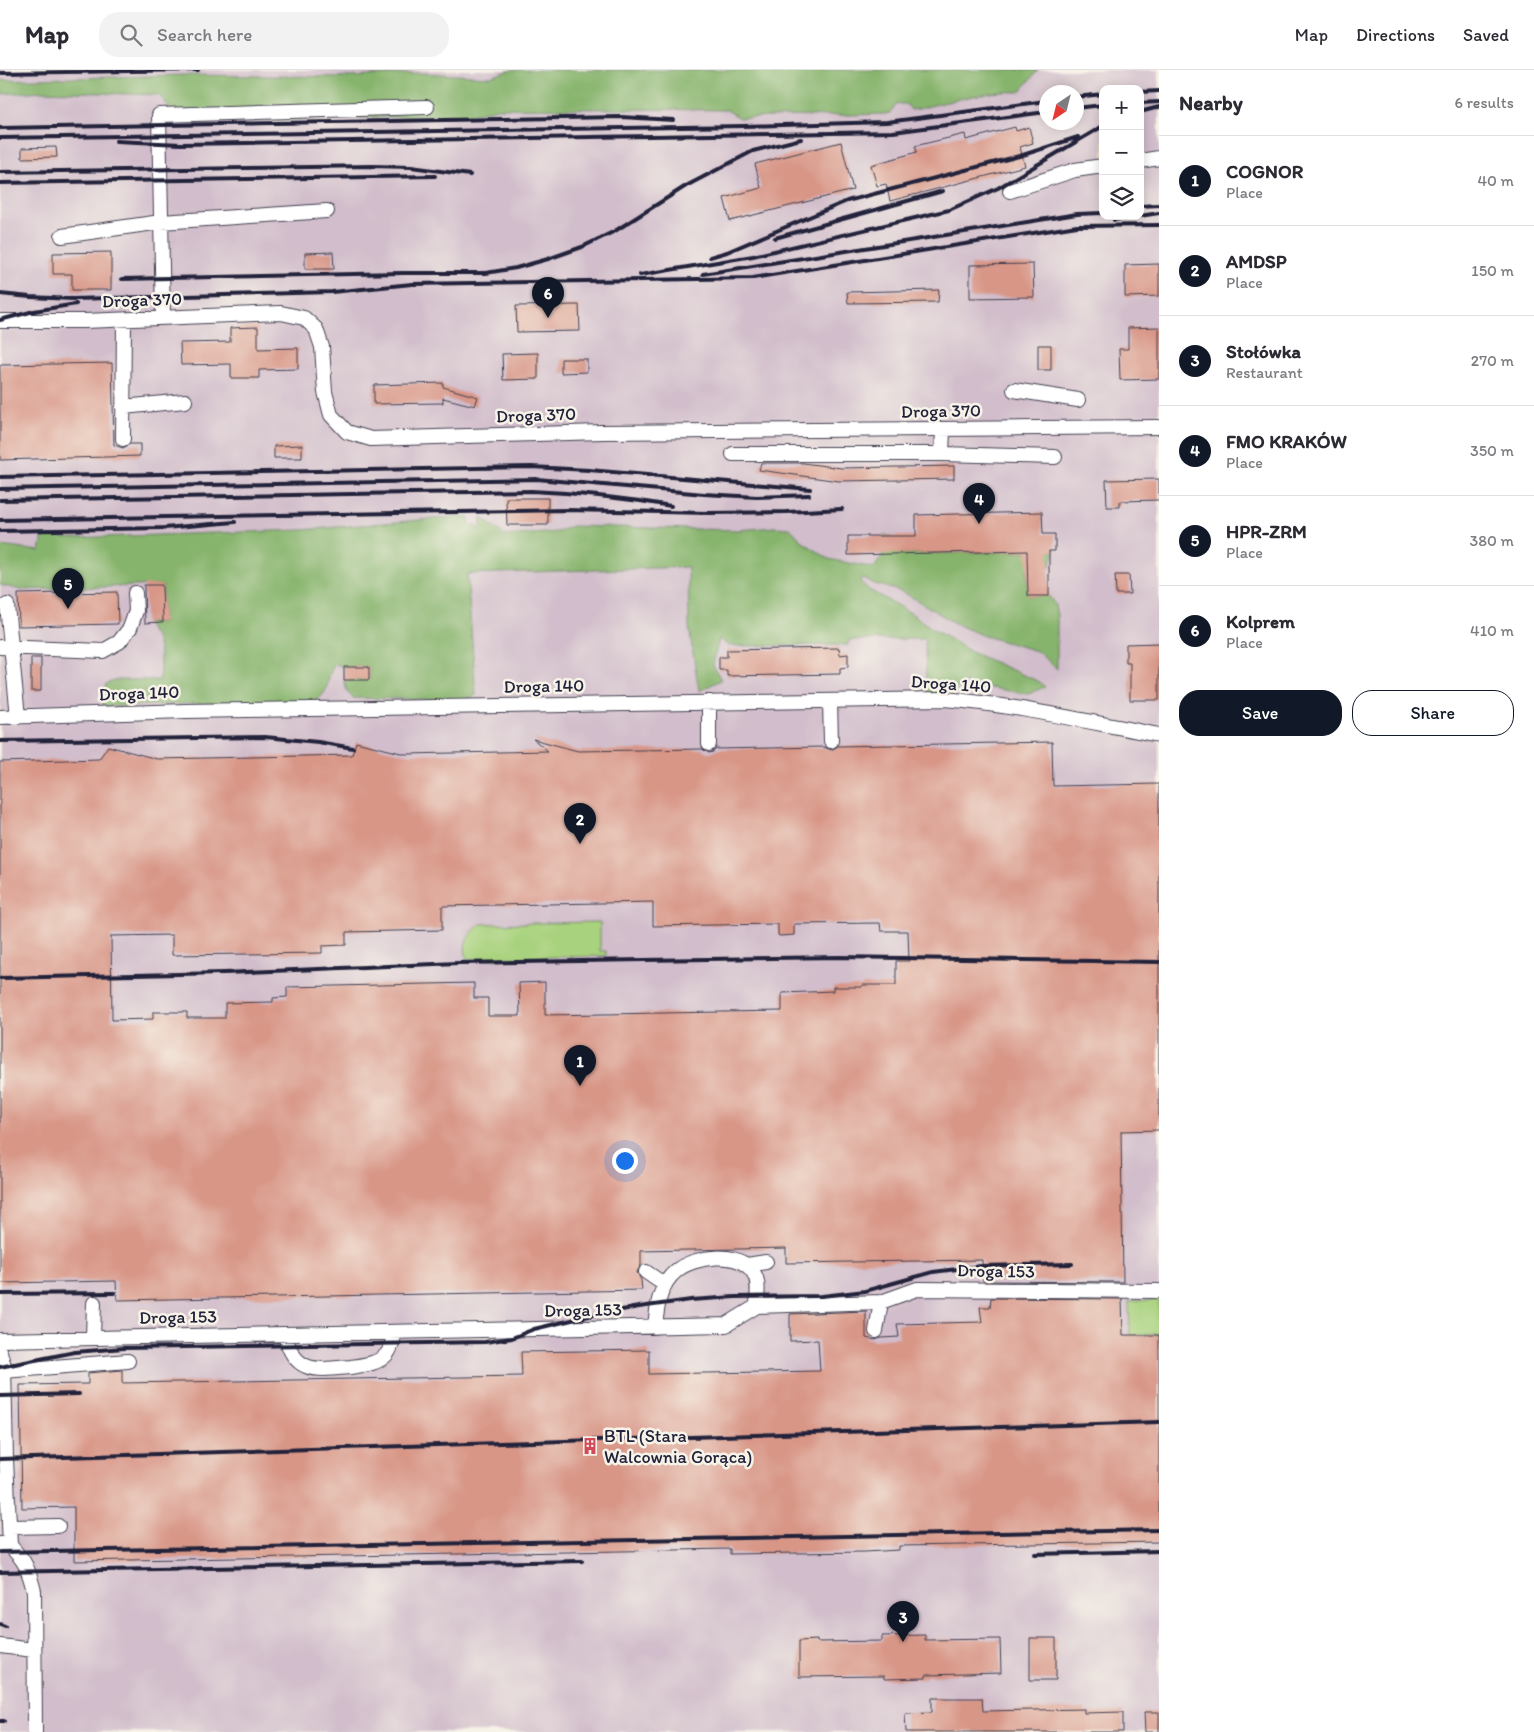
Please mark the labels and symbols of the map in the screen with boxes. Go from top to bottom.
north arrow [1039,85,1084,130]
pin: 6 [532,277,564,318]
street label: Droga 370 [102,288,182,312]
street label: Droga 370 [901,399,981,423]
street label: Droga 370 [496,403,576,427]
pin: 4 [963,483,995,524]
pin: 5 [52,568,84,609]
street label: Droga 140 [910,670,992,698]
street label: Droga 140 [504,674,584,698]
street label: Droga 140 [98,681,180,705]
pin: 2 [564,803,596,844]
pin: 1 [564,1045,596,1086]
your location [612,1148,638,1174]
street label: Droga 153 [957,1259,1035,1283]
street label: Droga 153 [544,1298,622,1322]
street label: Droga 153 [139,1305,217,1329]
place label: BTL (Stara Walcownia Gorąca) [604,1425,752,1468]
building icon: BTL (Stara Walcownia Gorąca) [580,1436,600,1456]
pin: 3 [887,1601,919,1642]

